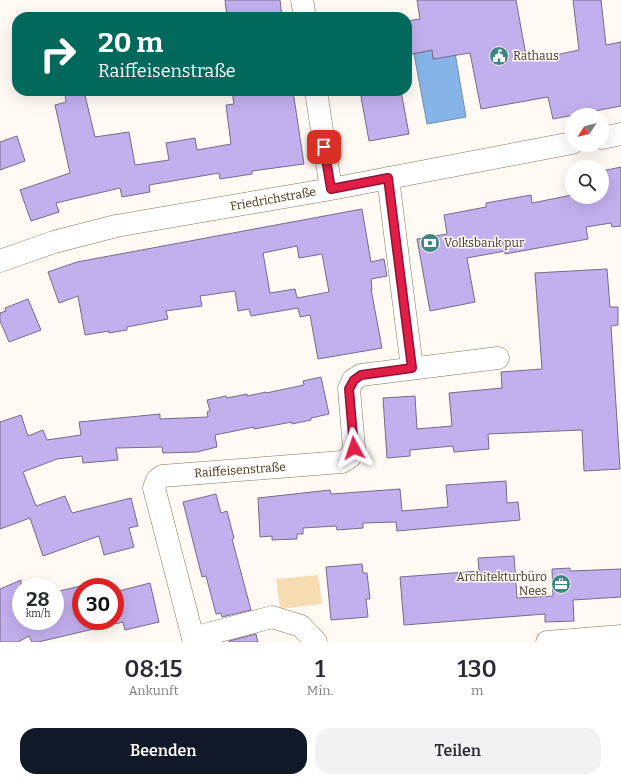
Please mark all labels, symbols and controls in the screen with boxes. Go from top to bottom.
text: 20 m [98,26,163,59]
icon: right [32,28,84,80]
public building icon: Rathaus [488,45,510,67]
place label: Rathaus [513,49,559,63]
text: Raiffeisenstraße [98,60,236,82]
north arrow [565,108,609,152]
map controls [565,108,609,204]
pin [307,130,341,164]
icon: arrive [313,136,335,158]
button: search [565,160,609,204]
street label: Friedrichstraße [229,185,317,213]
bank icon: Volksbank pur [419,232,441,254]
place label: Volksbank pur [444,236,525,250]
position arrow [333,427,375,469]
street label: Raiffeisenstraße [194,460,286,480]
place label: Architekturbüro Nees [456,570,547,598]
office icon: Architekturbüro Nees [550,573,572,595]
speed limit sign: 30 [72,578,124,630]
text: 28 [26,587,50,611]
text: km/h [26,608,50,620]
text: 08:15 [124,655,183,683]
text: 1 [315,655,325,683]
text: 130 [458,655,497,683]
text: Ankunft [128,683,178,698]
text: Min. [307,683,333,698]
text: m [471,683,483,698]
button: Beenden [20,728,307,774]
button: Teilen [315,728,601,774]

